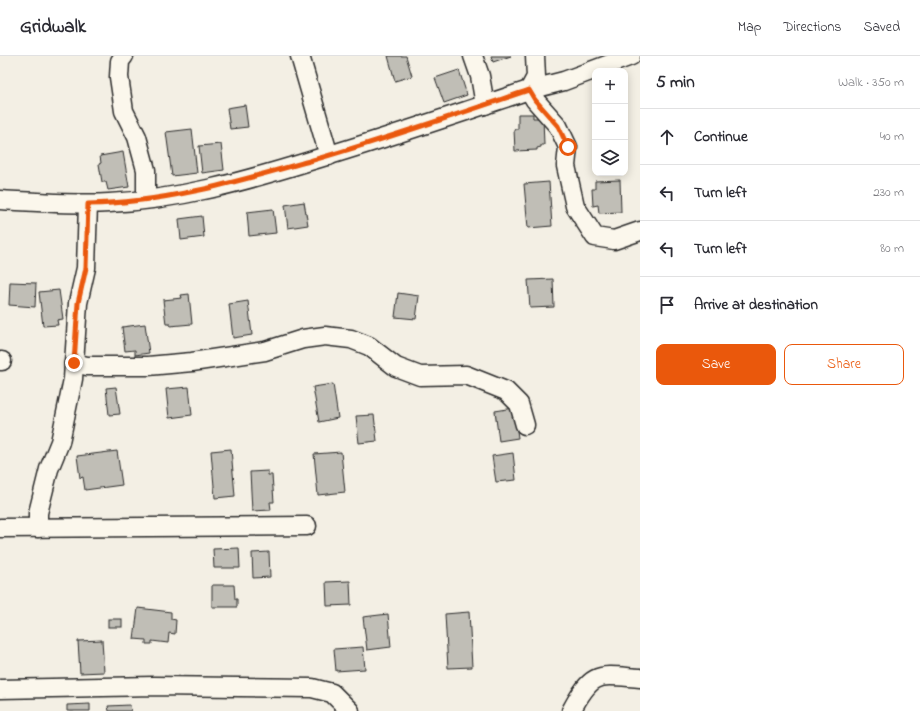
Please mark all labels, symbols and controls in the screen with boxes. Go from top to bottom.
text: Gridwalk [20,14,86,41]
text: Map [738,17,761,38]
text: Directions [783,17,841,38]
text: Saved [863,17,900,38]
map controls [592,68,628,176]
button: + [592,68,628,104]
text: 5 min [656,70,695,95]
text: Walk · 350 m [838,73,904,92]
button: − [592,104,628,140]
icon: ahead [656,126,678,148]
text: Continue [694,126,748,148]
text: 40 m [880,127,904,146]
route start [559,138,577,156]
button: layers [592,140,628,176]
icon: left [656,182,678,204]
text: Turn left [694,182,747,204]
text: 230 m [873,183,904,202]
icon: left [656,238,678,260]
text: Turn left [694,238,747,260]
text: 80 m [880,239,904,258]
icon: arrive [656,294,678,316]
text: Arrive at destination [694,294,818,316]
button: Save [656,344,776,385]
button: Share [784,344,904,385]
route end [65,354,83,372]

